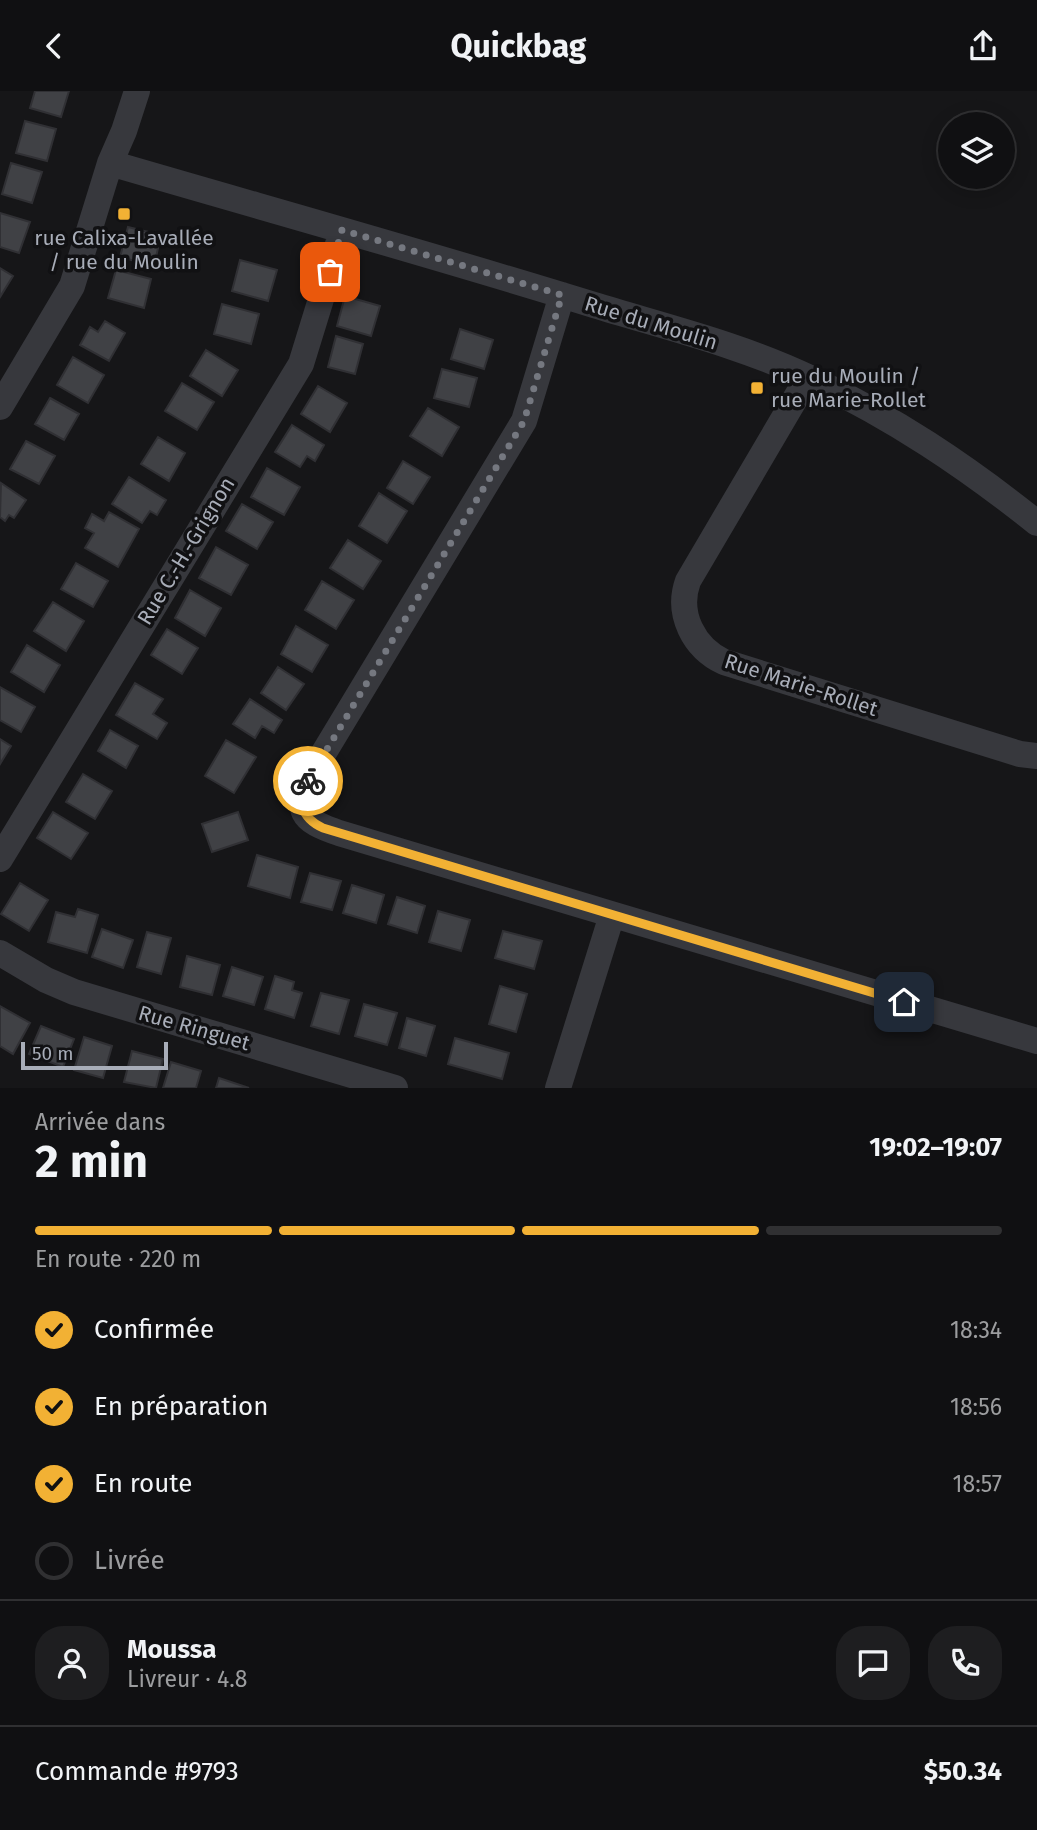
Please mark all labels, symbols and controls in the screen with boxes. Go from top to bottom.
icon: back [35,27,73,65]
text: Quickbag [450,27,587,65]
icon: share [964,27,1002,65]
map controls [938,112,1015,189]
button: layers [938,112,1015,189]
marker: rue Calixa-Lavallée / rue du Moulin [116,206,132,222]
place label: rue Calixa-Lavallée / rue du Moulin [34,225,214,275]
pin [300,242,360,302]
icon: bag [311,253,349,291]
street label: Rue du Moulin [581,290,721,356]
place label: rue du Moulin / rue Marie-Rollet [771,363,926,413]
marker: rue du Moulin / rue Marie-Rollet [749,380,765,396]
street label: Rue C.-H.-Grignon [132,472,240,630]
street label: Rue Marie-Rollet [721,648,881,722]
courier [273,746,343,816]
icon: bike [289,762,327,800]
pin [874,972,934,1032]
icon: home [885,983,923,1021]
street label: Rue Ringuet [135,1000,253,1056]
scale bar [21,1039,168,1071]
text: 50 m [32,1042,73,1065]
text: Arrivée dans [35,1108,165,1136]
text: 19:02–19:07 [869,1132,1002,1163]
text: 2 min [35,1134,148,1189]
text: En route · 220 m [35,1245,201,1273]
icon: check [35,1311,73,1349]
text: Confirmée [94,1314,214,1345]
text: 18:34 [950,1316,1002,1344]
icon: check [35,1388,73,1426]
text: En préparation [94,1391,268,1422]
text: 18:56 [950,1393,1002,1421]
icon: check [35,1465,73,1503]
text: En route [94,1468,193,1499]
text: 18:57 [953,1470,1002,1498]
text: Livrée [94,1545,165,1576]
button: person [35,1626,109,1700]
button: chat [836,1626,910,1700]
button: phone [928,1626,1002,1700]
text: Moussa [127,1634,216,1665]
text: Livreur · 4.8 [127,1665,247,1693]
text: Commande #9793 [35,1756,239,1787]
text: $50.34 [924,1756,1002,1787]

